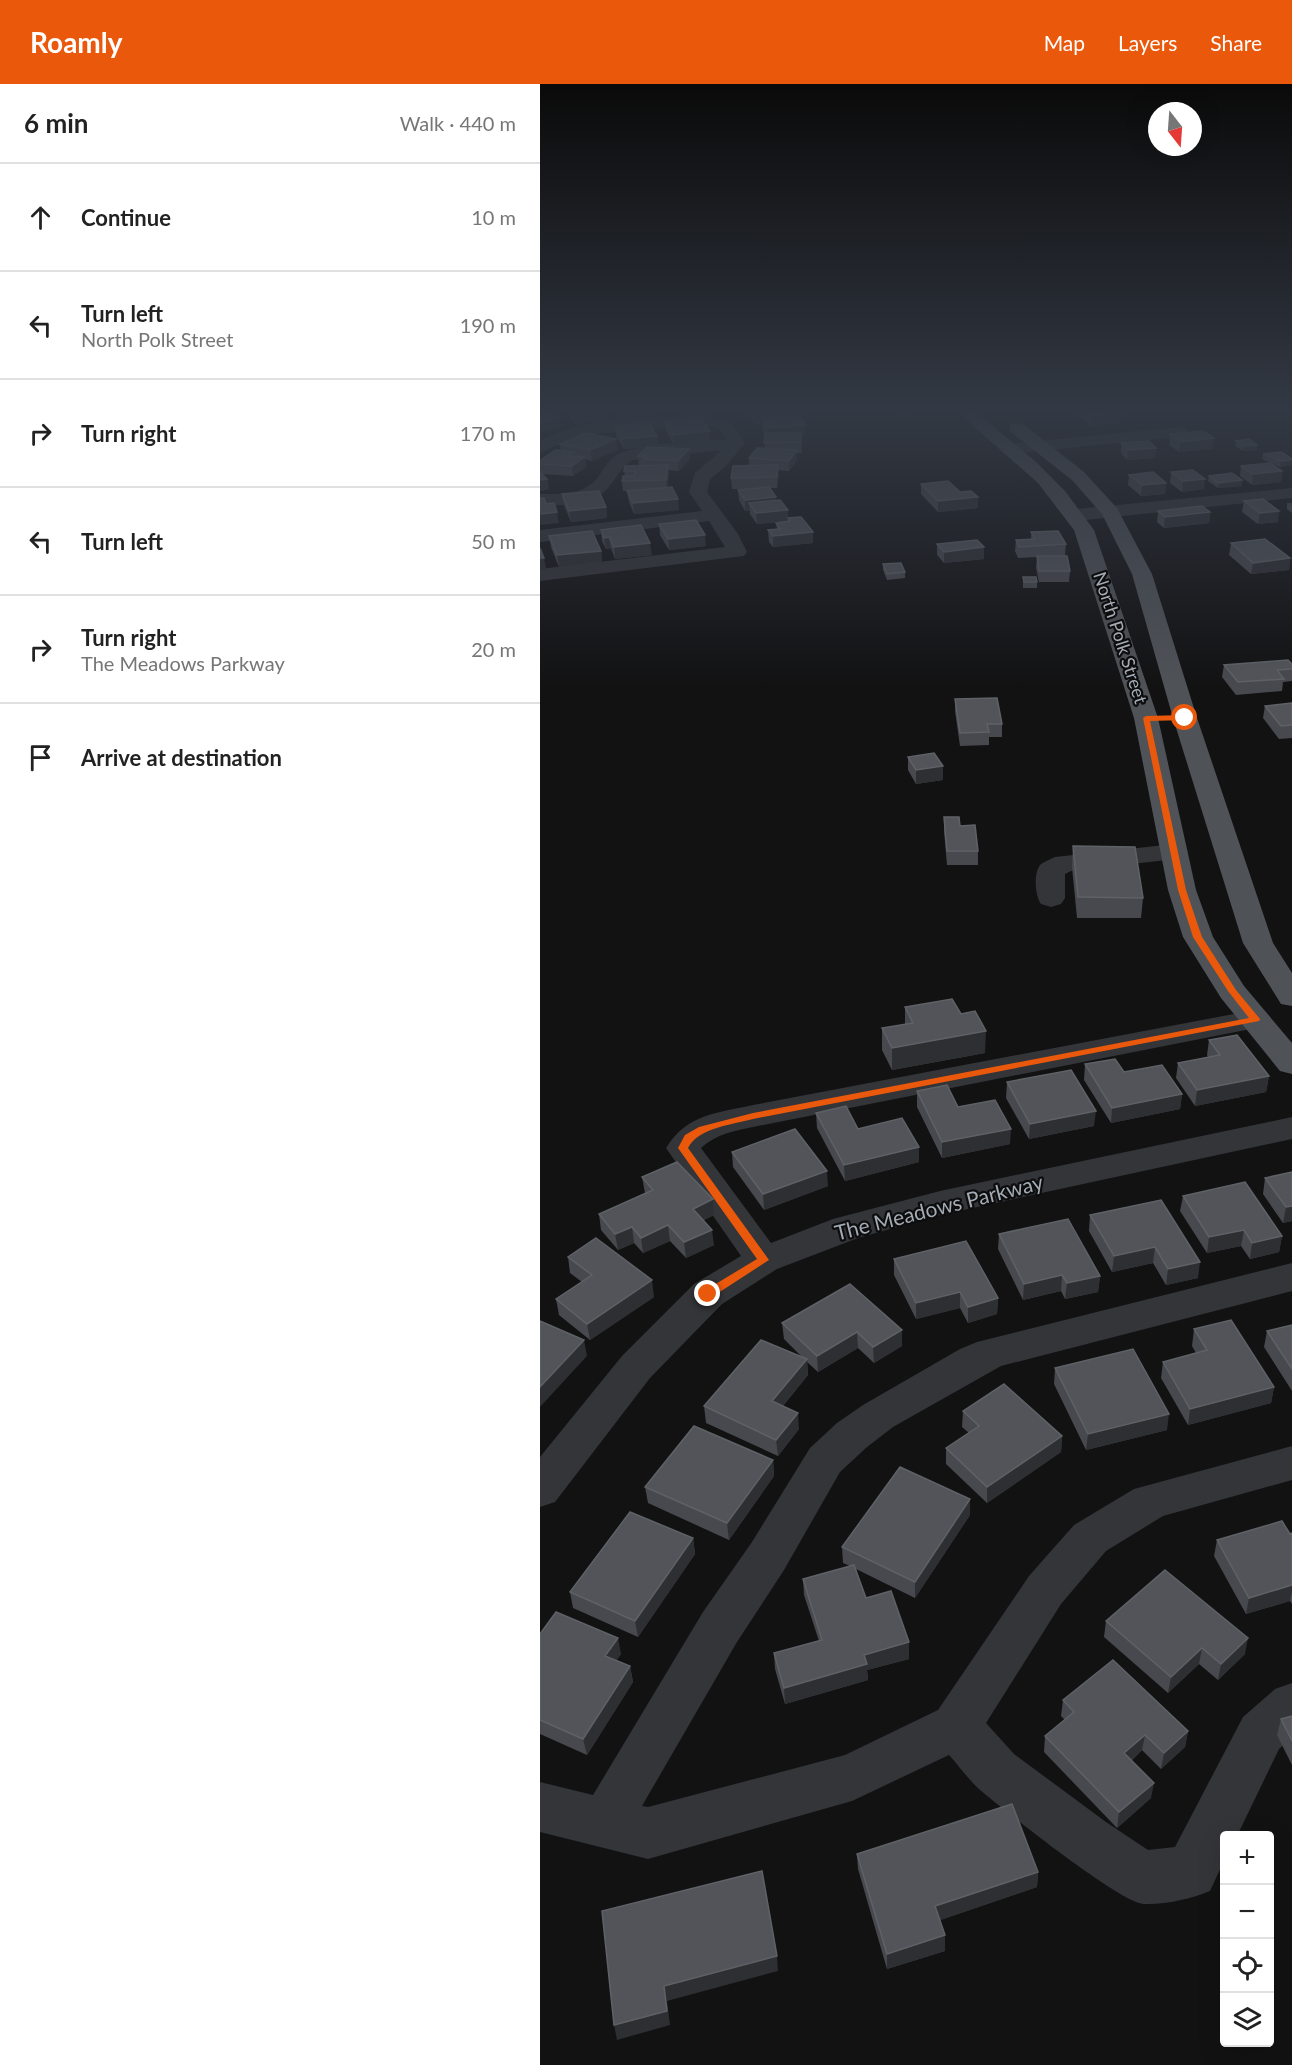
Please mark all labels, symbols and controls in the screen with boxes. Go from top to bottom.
text: Roamly [30,25,123,59]
text: Map [1044,30,1085,55]
text: Layers [1118,30,1177,55]
text: Share [1210,30,1262,55]
north arrow [1148,102,1202,156]
text: 6 min [24,107,88,139]
text: Walk · 440 m [400,111,516,135]
icon: ahead [24,201,57,234]
text: Continue [81,204,171,231]
text: 10 m [471,205,516,229]
text: Turn left [81,300,163,327]
icon: left [24,309,57,342]
text: 190 m [460,313,516,337]
text: North Polk Street [81,327,234,351]
icon: right [24,417,57,450]
text: Turn right [81,420,176,447]
text: 170 m [460,421,516,445]
icon: left [24,525,57,558]
text: Turn left [81,528,163,555]
text: 50 m [471,529,516,553]
street label: North Polk Street [1089,569,1153,707]
text: Turn right [81,624,176,651]
icon: right [24,633,57,666]
text: 20 m [471,637,516,661]
text: The Meadows Parkway [81,651,285,675]
route start [1171,704,1197,730]
icon: arrive [24,741,57,774]
text: Arrive at destination [81,744,282,771]
street label: The Meadows Parkway [832,1169,1046,1245]
route end [694,1280,720,1306]
map controls [1220,1831,1274,2047]
button: + [1220,1831,1274,1885]
button: − [1220,1885,1274,1939]
button: locate [1220,1939,1274,1993]
button: layers [1220,1993,1274,2047]

